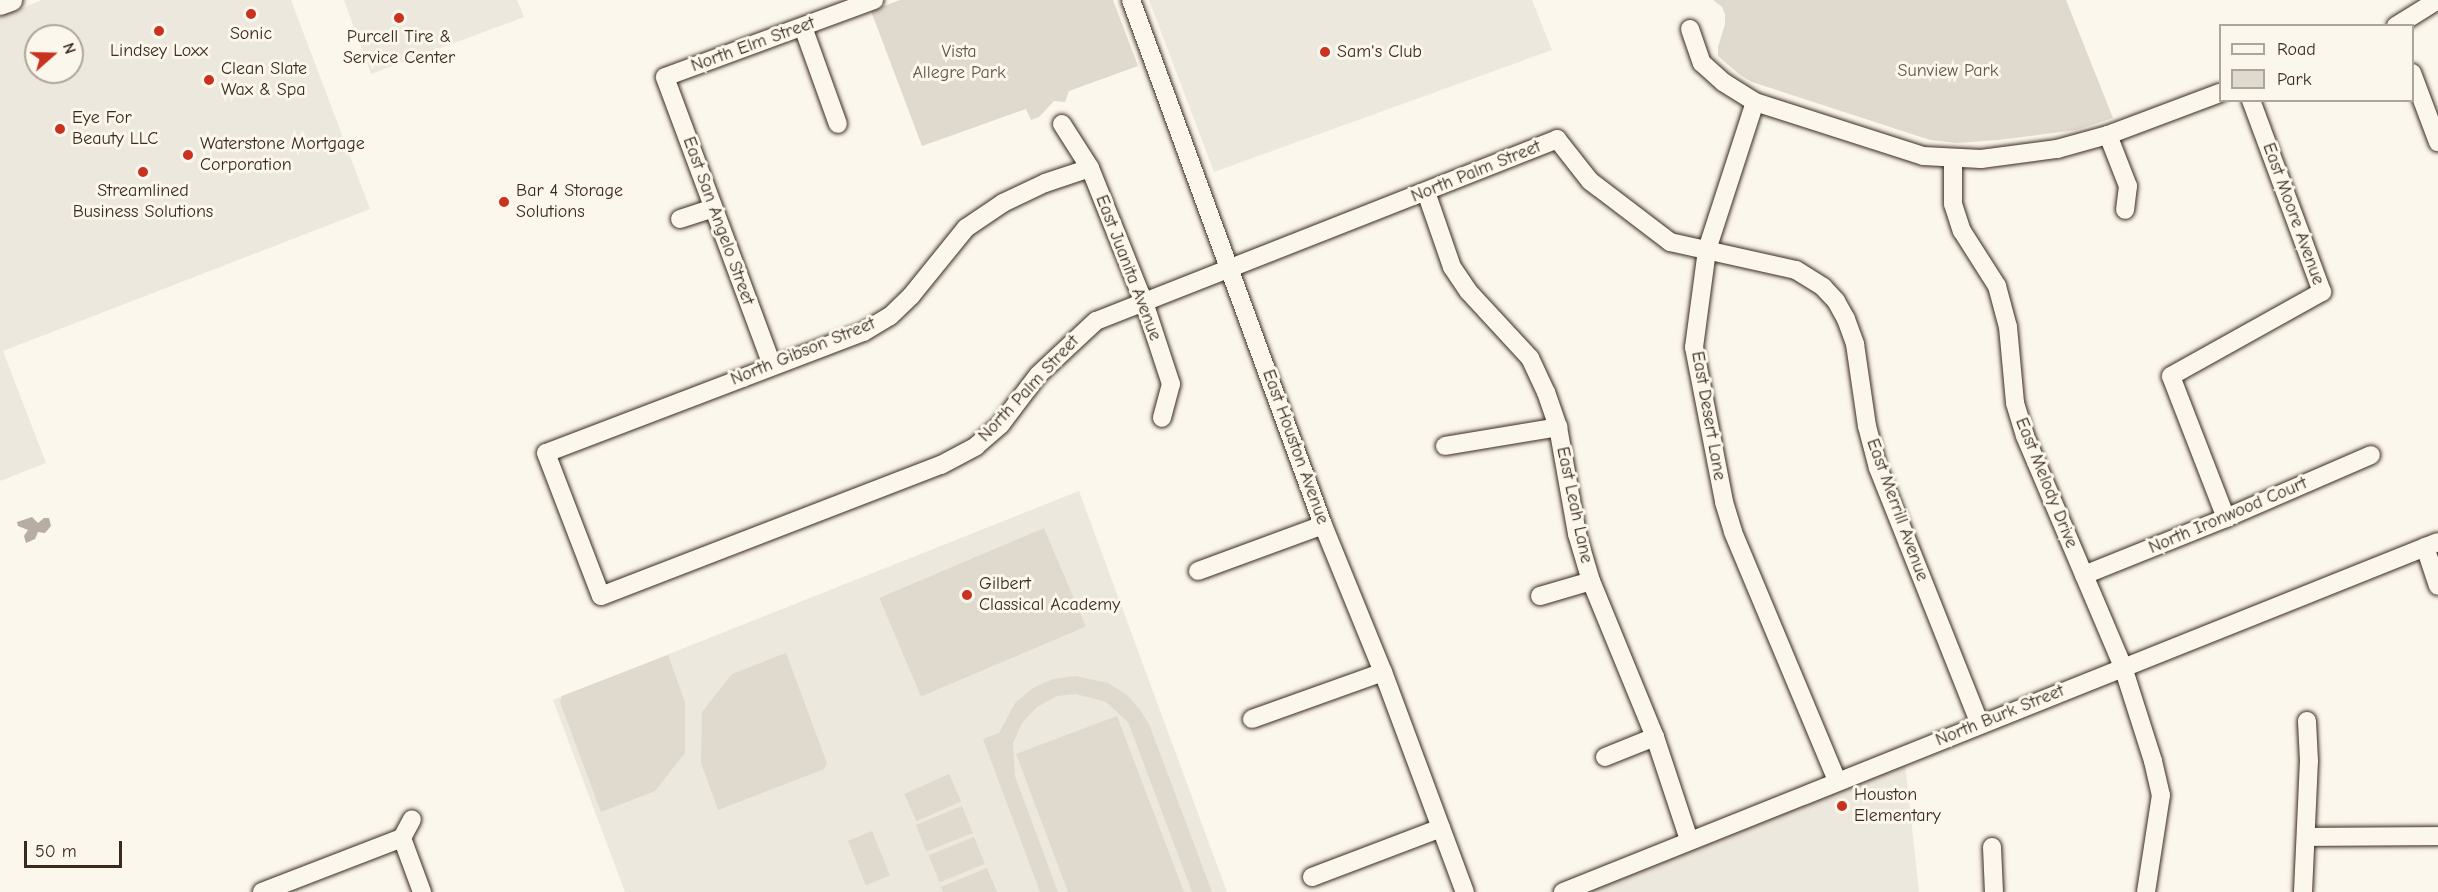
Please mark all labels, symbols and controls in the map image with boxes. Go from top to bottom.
marker: Sonic [244,7,258,21]
marker: Purcell Tire & Service Center [392,11,406,25]
street label: North Elm Street [688,13,818,77]
place label: Sonic [230,23,272,45]
north arrow [24,24,84,84]
marker: Lindsey Loxx [152,24,166,38]
legend [2219,24,2414,102]
place label: Purcell Tire & Service Center [343,27,455,70]
text: Road [2277,39,2316,60]
place label: Lindsey Loxx [110,40,208,62]
text: N [59,41,79,57]
place label: Sam's Club [1337,41,1422,63]
park label: Vista Allegre Park [912,42,1006,84]
marker: Sam's Club [1318,45,1332,59]
place label: Clean Slate Wax & Spa [221,59,307,101]
park label: Sunview Park [1898,60,1998,82]
text: Park [2277,69,2311,90]
marker: Clean Slate Wax & Spa [202,73,216,87]
place label: Eye For Beauty LLC [72,108,158,150]
marker: Eye For Beauty LLC [53,122,67,136]
place label: Waterstone Mortgage Corporation [200,134,365,176]
street label: East San Angelo Street [677,134,759,308]
street label: North Palm Street [1408,136,1544,208]
street label: East Moore Avenue [2257,140,2329,288]
marker: Waterstone Mortgage Corporation [181,148,195,162]
marker: Streamlined Business Solutions [136,165,150,179]
place label: Streamlined Business Solutions [73,181,213,224]
place label: Bar 4 Storage Solutions [516,181,623,224]
street label: East Juanita Avenue [1090,192,1166,344]
marker: Bar 4 Storage Solutions [497,195,511,209]
street label: North Gibson Street [728,313,878,391]
street label: North Palm Street [974,331,1084,447]
street label: East Desert Lane [1686,350,1730,482]
street label: East Houston Avenue [1257,367,1333,527]
street label: East Melody Drive [2010,415,2082,551]
street label: East Merrill Avenue [1861,436,1933,584]
street label: East Leah Lane [1551,445,1597,565]
street label: North Ironwood Court [2146,473,2310,559]
place label: Gilbert Classical Academy [979,574,1120,616]
marker: Gilbert Classical Academy [960,588,974,602]
street label: North Burk Street [1933,680,2067,752]
place label: Houston Elementary [1854,785,1941,828]
marker: Houston Elementary [1835,799,1849,813]
scale bar [27,829,124,867]
text: 50 m [35,841,77,862]

